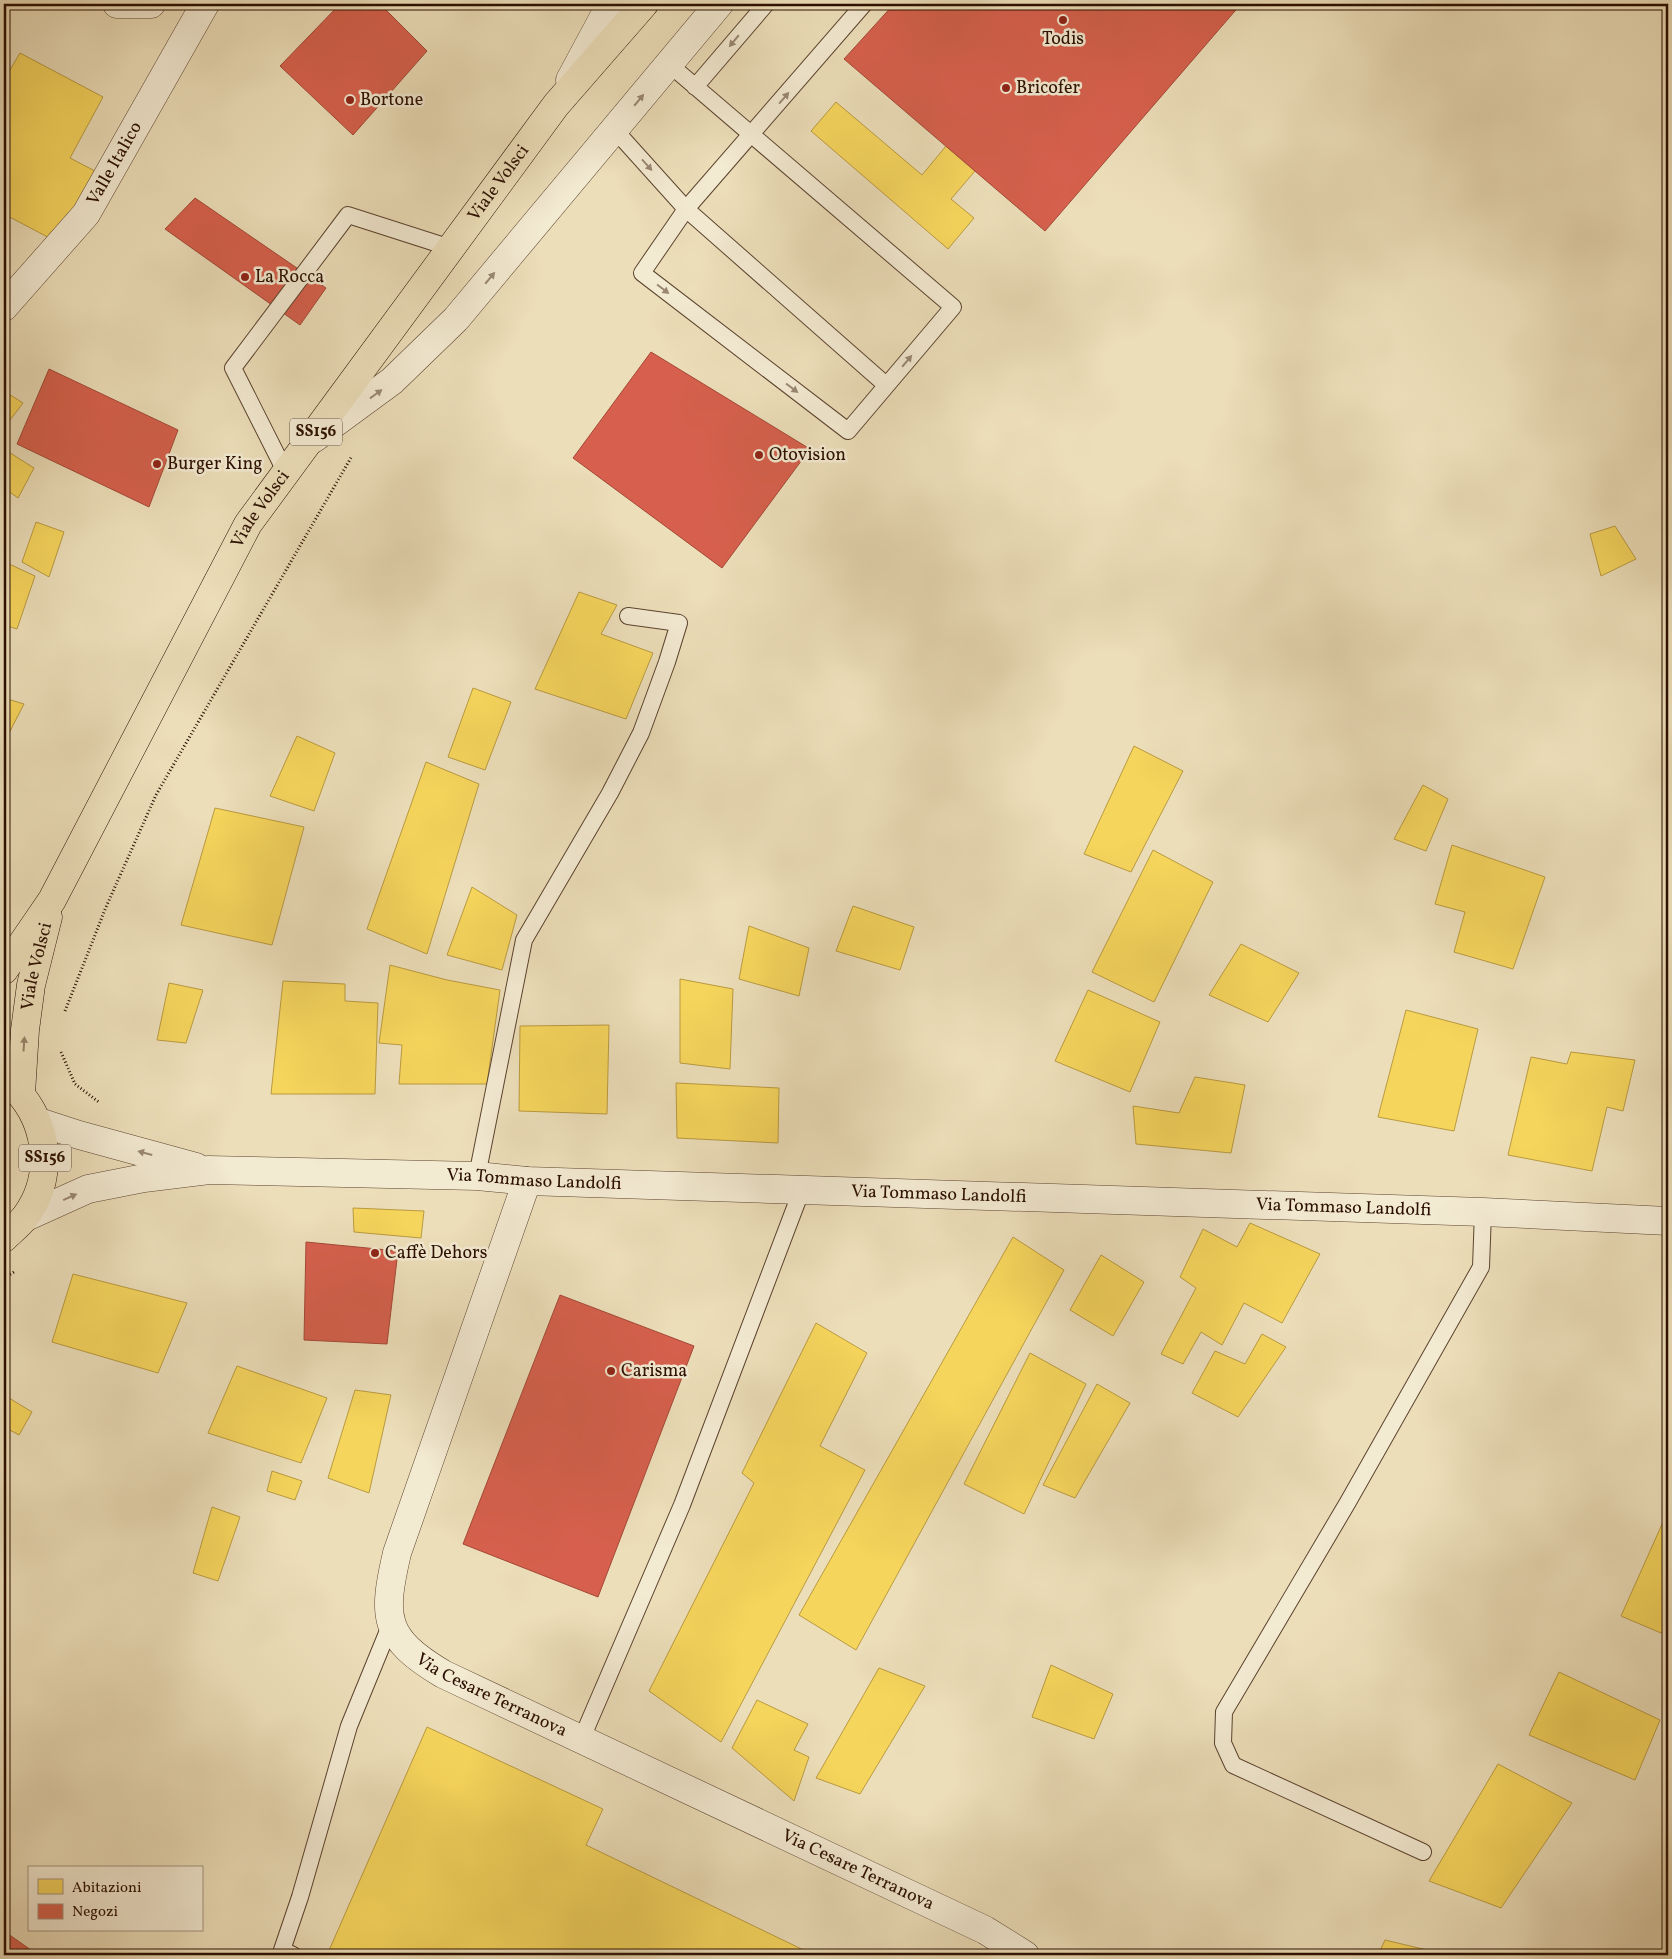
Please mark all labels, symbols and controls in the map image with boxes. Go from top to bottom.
marker: Todis [1057,14,1069,26]
place label: Todis [1042,27,1084,52]
one-way arrow [729,34,740,47]
place label: Bricofer [1016,76,1080,101]
marker: Bricofer [1000,82,1012,94]
place label: Bortone [360,88,423,113]
one-way arrow [778,92,789,105]
marker: Bortone [344,94,356,106]
one-way arrow [633,94,644,107]
street label: Valle Italico [81,117,148,210]
street label: Viale Volsci [462,140,535,227]
one-way arrow [641,159,653,171]
place label: La Rocca [255,265,324,290]
marker: La Rocca [239,271,251,283]
one-way arrow [484,272,495,285]
one-way arrow [656,284,670,294]
one-way arrow [902,354,913,367]
one-way arrow [785,382,798,393]
one-way arrow [369,388,382,399]
road number: SS156 [290,418,342,446]
place label: Otovision [769,443,846,468]
marker: Otovision [753,449,765,461]
place label: Burger King [167,452,262,477]
marker: Burger King [151,458,163,470]
street label: Viale Volsci [225,465,296,553]
street label: Viale Volsci [15,920,59,1012]
one-way arrow [20,1036,28,1052]
road number: SS156 [19,1144,71,1172]
one-way arrow [138,1149,153,1157]
street label: Via Tommaso Landolfi [446,1163,622,1197]
street label: Via Tommaso Landolfi [851,1179,1027,1210]
street label: Via Tommaso Landolfi [1256,1192,1432,1223]
one-way arrow [63,1193,77,1201]
place label: Caffè Dehors [385,1241,487,1266]
marker: Caffè Dehors [369,1247,381,1259]
place label: Carisma [621,1359,687,1384]
marker: Carisma [605,1365,617,1377]
street label: Via Cesare Terranova [410,1647,571,1743]
street label: Via Cesare Terranova [777,1823,938,1917]
legend [28,1866,202,1932]
text: Abitazioni [72,1878,142,1899]
text: Negozi [72,1902,118,1923]

